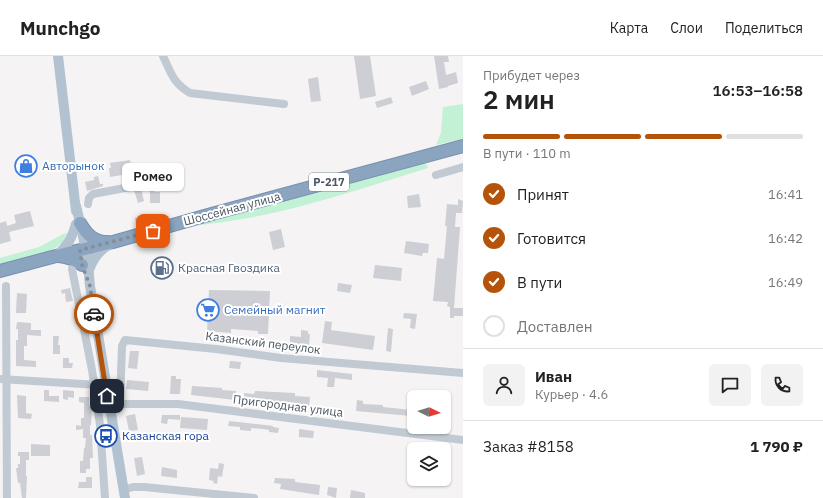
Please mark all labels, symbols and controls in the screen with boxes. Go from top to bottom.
text: Munchgo [20,16,100,40]
text: Карта [610,19,648,37]
text: Слои [670,19,703,37]
text: Поделиться [725,19,803,37]
text: Прибудет через [483,67,580,84]
text: 16:53–16:58 [713,81,803,100]
text: 2 мин [483,82,555,116]
text: В пути · 110 m [483,145,571,162]
shop icon: Авторынок [13,153,39,179]
place label: Авторынок [42,158,105,173]
callout: Ромео [122,163,184,191]
text: Ромео [133,168,173,185]
road number: Р-217 [309,173,349,191]
icon: check [483,183,505,205]
text: Принят [517,185,569,204]
text: 16:41 [768,186,803,203]
street label: Шоссейная улица [182,188,283,229]
pin [136,214,170,248]
icon: bag [142,220,164,242]
icon: check [483,227,505,249]
text: Готовится [517,229,586,248]
text: 16:42 [768,230,803,247]
fuel station icon: Красная Гвоздика [149,255,175,281]
place label: Красная Гвоздика [178,260,280,275]
icon: check [483,271,505,293]
text: В пути [517,273,562,292]
text: 16:49 [768,274,803,291]
courier [74,294,114,334]
supermarket icon: Семейный магнит [195,297,221,323]
place label: Семейный магнит [224,302,326,317]
icon: car [83,303,105,325]
text: Доставлен [517,317,593,336]
street label: Казанский переулок [205,328,322,357]
button: person [483,364,525,406]
button: chat [709,364,751,406]
button: phone [761,364,803,406]
text: Иван [535,367,572,386]
pin [90,379,124,413]
icon: home [96,385,118,407]
text: Курьер · 4.6 [535,386,608,403]
north arrow [407,390,451,434]
map controls [407,390,451,486]
street label: Пригородная улица [232,391,345,420]
bus stop icon: Казанская гора [93,423,119,449]
place label: Казанская гора [122,428,210,443]
text: Заказ #8158 [483,437,574,456]
text: 1 790 ₽ [750,437,803,456]
button: layers [407,442,451,486]

